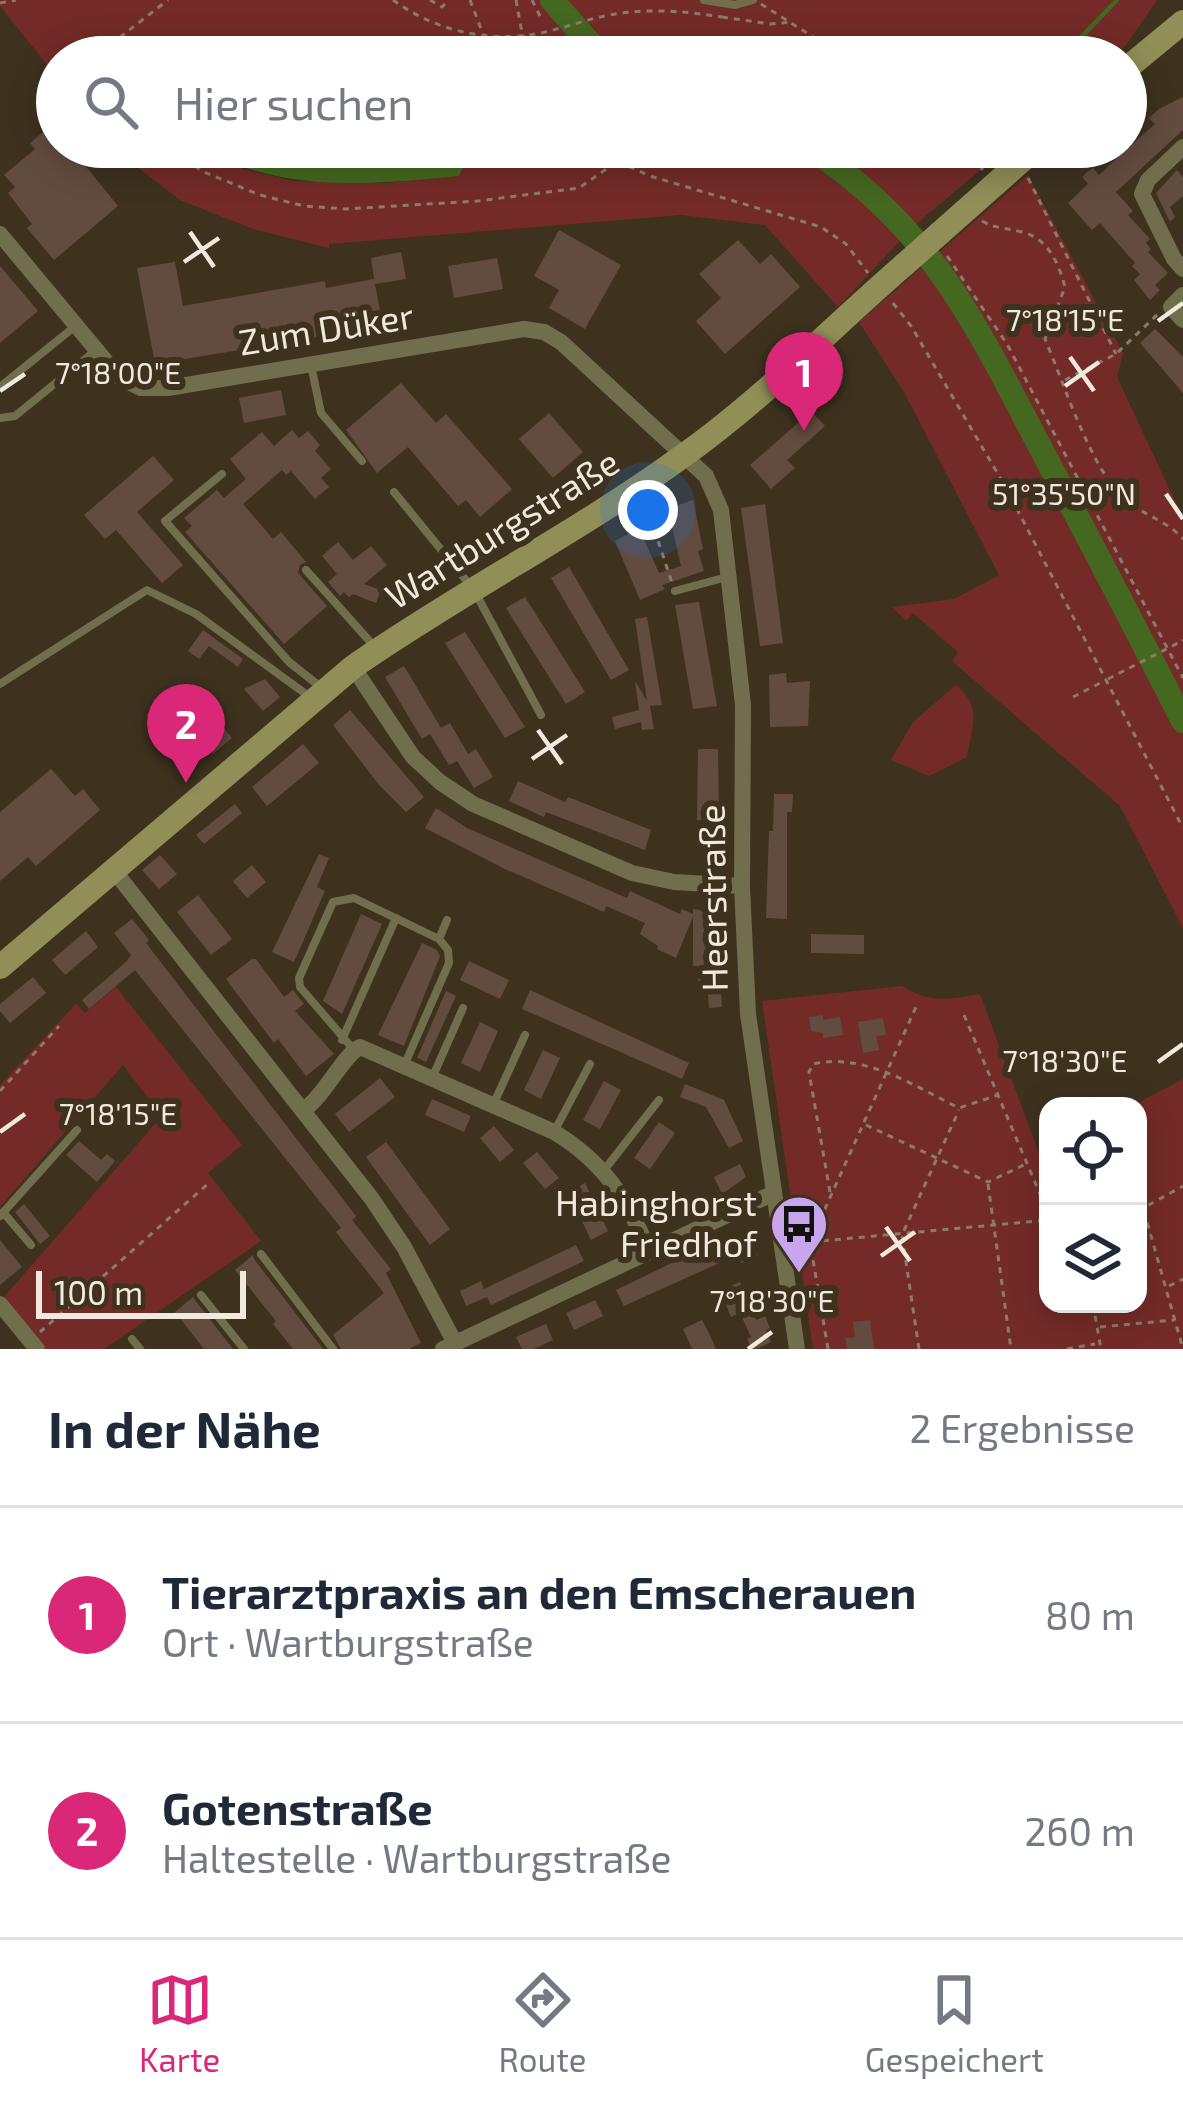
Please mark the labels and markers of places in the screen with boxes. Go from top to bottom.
pin: 1 [765,332,843,431]
pin: 2 [147,684,225,783]
place label: Habinghorst Friedhof [555,1180,758,1264]
bus stop icon: Habinghorst Friedhof [768,1193,830,1275]

